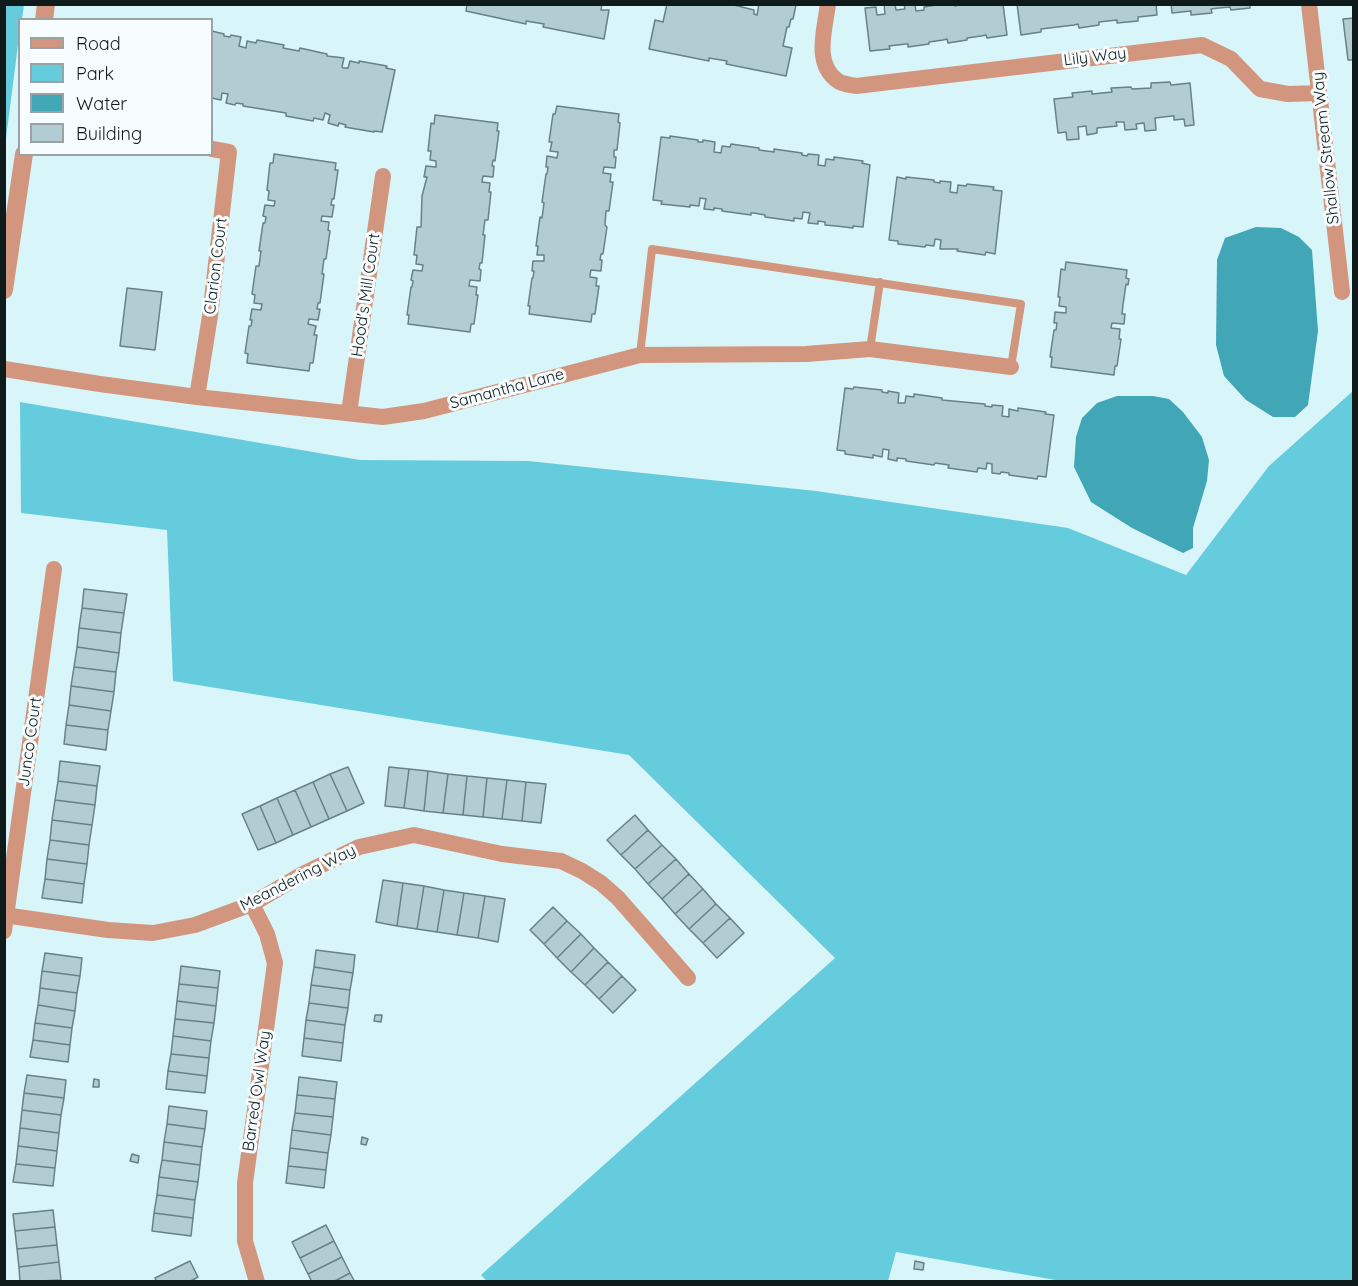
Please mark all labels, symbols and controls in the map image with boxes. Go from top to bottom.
legend [18,18,213,156]
text: Road [76,32,121,55]
street label: Lily Way [1063,44,1127,70]
text: Park [76,62,114,85]
street label: Shallow Stream Way [1308,71,1344,225]
text: Water [76,92,127,115]
text: Building [76,122,142,145]
street label: Clarion Court [201,216,231,316]
street label: Hood's Mill Court [348,232,384,358]
street label: Samantha Lane [448,365,566,413]
street label: Junco Court [14,696,46,788]
street label: Meandering Way [237,841,359,915]
street label: Barred Owl Way [239,1029,275,1153]

